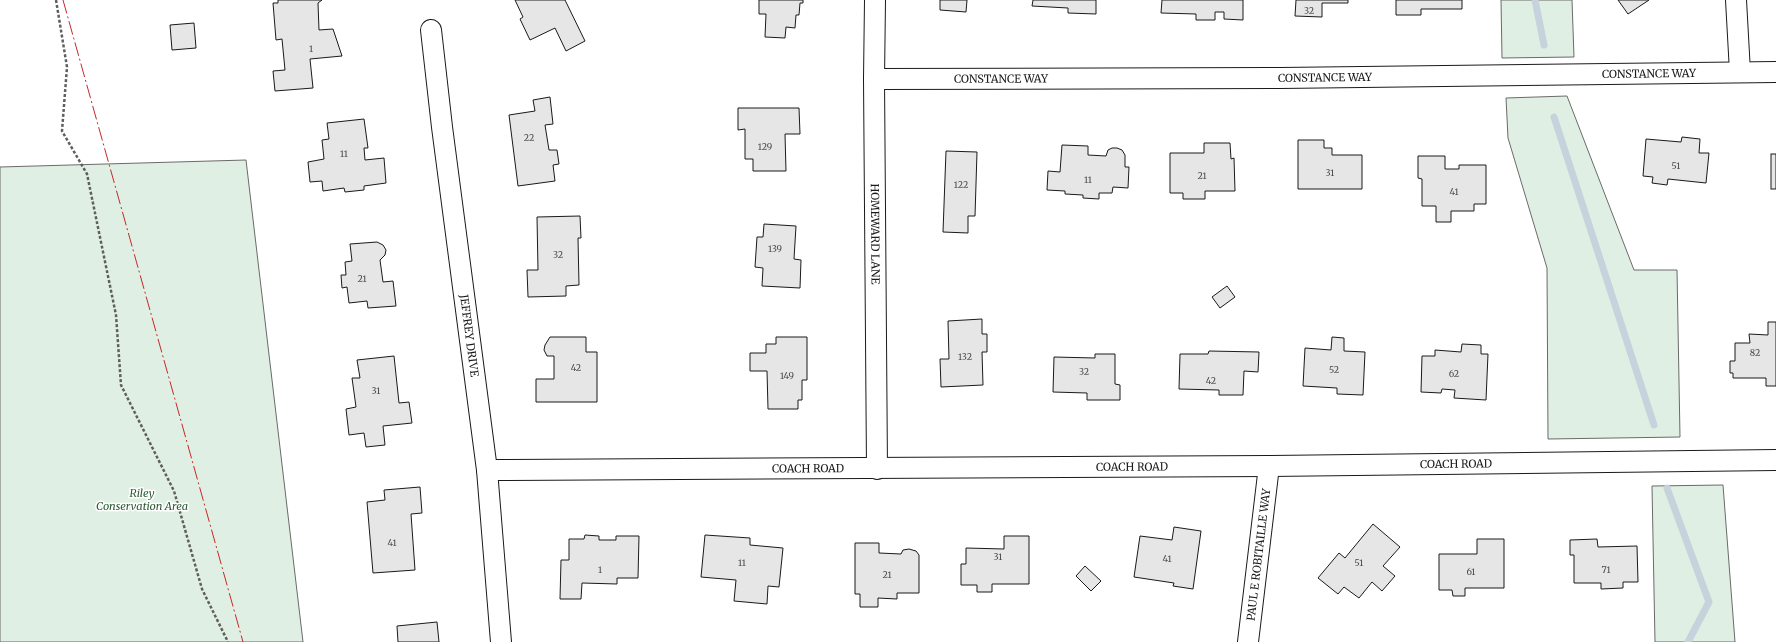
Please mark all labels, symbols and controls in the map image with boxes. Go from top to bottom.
house number: 32 [1304,5,1314,16]
house number: 1 [309,43,313,54]
street label: CONSTANCE WAY [1602,66,1697,81]
street label: CONSTANCE WAY [1278,70,1373,85]
street label: CONSTANCE WAY [954,72,1049,86]
house number: 22 [524,132,534,143]
house number: 129 [758,141,772,152]
house number: 11 [340,148,348,159]
house number: 51 [1672,160,1680,171]
house number: 31 [1326,167,1334,178]
house number: 21 [1197,170,1207,181]
house number: 11 [1084,174,1092,185]
house number: 122 [954,179,968,190]
street label: HOMEWARD LANE [868,183,883,285]
house number: 41 [1450,186,1458,197]
house number: 139 [768,243,782,254]
house number: 32 [553,249,563,260]
house number: 21 [357,273,367,284]
street label: JEFFREY DRIVE [457,292,482,378]
house number: 82 [1750,347,1760,358]
house number: 132 [958,351,972,362]
house number: 42 [571,362,581,373]
house number: 52 [1329,364,1339,375]
house number: 32 [1079,366,1089,377]
house number: 62 [1449,368,1459,379]
house number: 149 [780,370,794,381]
house number: 42 [1206,375,1216,386]
house number: 31 [372,385,380,396]
street label: COACH ROAD [1420,456,1492,471]
street label: COACH ROAD [1096,460,1168,474]
street label: COACH ROAD [772,461,844,476]
park label: Riley Conservation Area [96,486,188,513]
street label: PAUL E ROBITAILLE WAY [1244,487,1273,622]
house number: 41 [388,537,396,548]
house number: 31 [994,551,1002,562]
house number: 41 [1163,553,1171,564]
house number: 11 [738,557,746,568]
house number: 51 [1355,557,1363,568]
house number: 1 [598,564,602,575]
house number: 71 [1601,564,1611,575]
house number: 61 [1467,566,1475,577]
house number: 21 [882,569,892,580]

